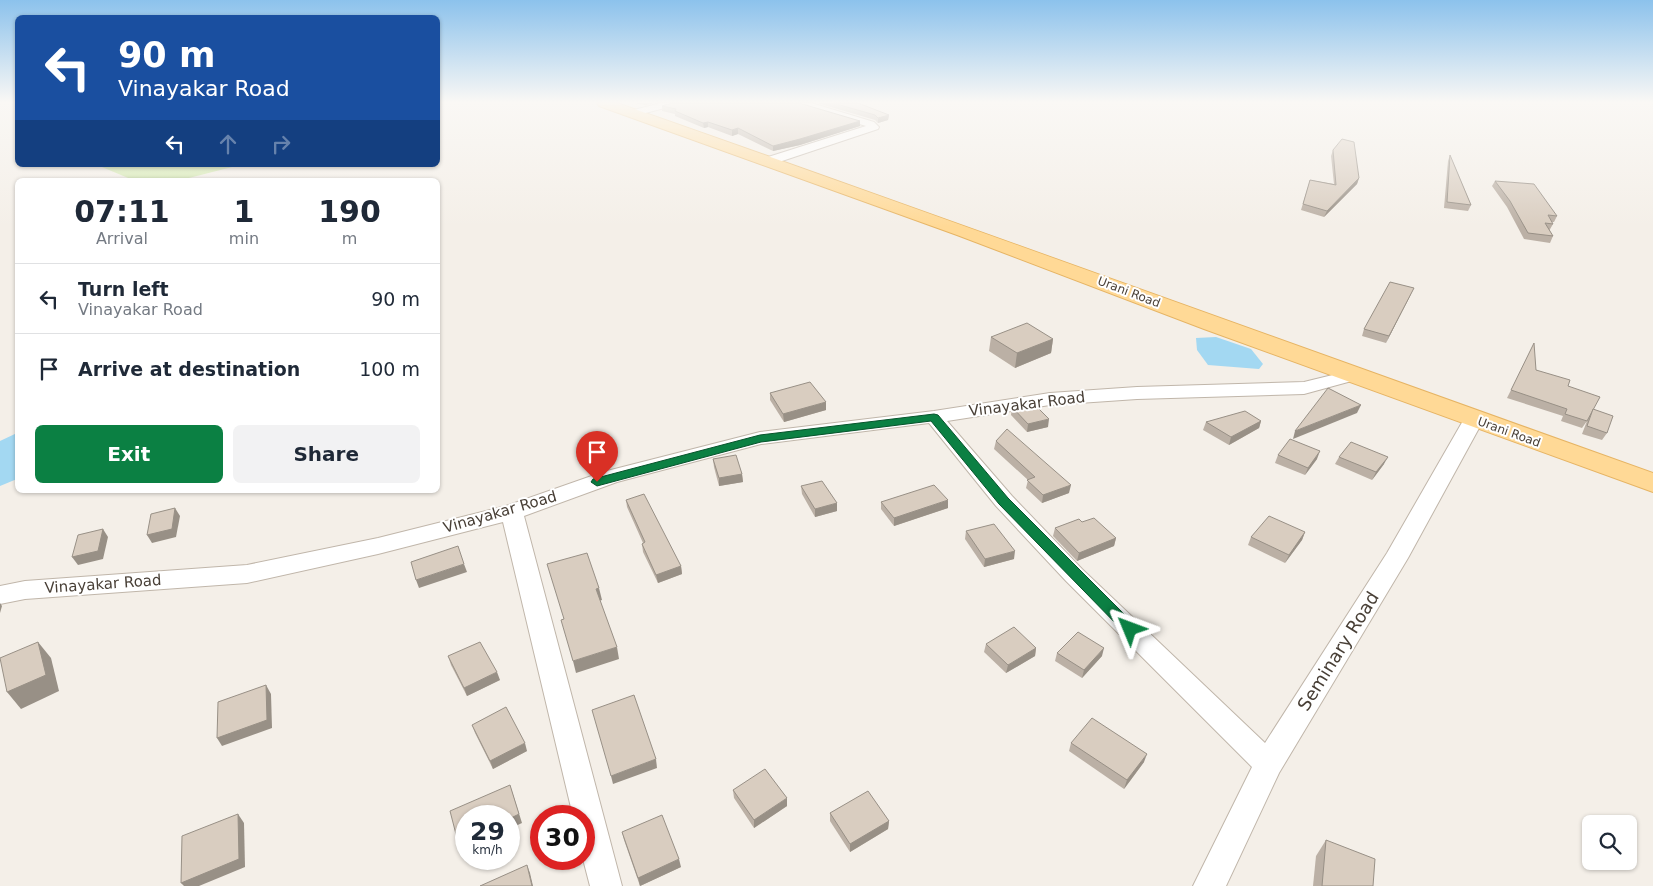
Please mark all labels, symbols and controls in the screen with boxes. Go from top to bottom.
icon: left [35,35,100,100]
text: 90 m [118,35,215,75]
text: Vinayakar Road [118,76,290,101]
icon: left [161,130,189,158]
icon: ahead [214,130,242,158]
icon: right [267,130,295,158]
text: 07:11 [74,194,170,229]
text: 1 [233,194,254,229]
text: 190 [318,194,381,229]
text: Arrival [96,229,148,248]
text: min [229,229,259,248]
text: m [342,229,357,248]
street label: Urani Road [1096,274,1162,310]
text: Turn left [78,278,169,300]
icon: left [35,285,63,313]
text: 90 m [371,288,420,310]
text: Vinayakar Road [78,300,203,319]
icon: arrive [35,355,63,383]
text: Arrive at destination [78,358,300,380]
text: 100 m [359,358,420,380]
street label: Vinayakar Road [968,388,1086,420]
street label: Urani Road [1476,414,1542,450]
button: Exit [35,425,223,483]
button: Share [233,425,420,483]
pin [576,431,618,482]
icon: arrive [583,438,611,466]
street label: Vinayakar Road [441,487,559,537]
street label: Vinayakar Road [44,571,162,597]
street label: Seminary Road [1293,588,1383,714]
position arrow [1103,602,1155,654]
speed limit sign: 30 [530,805,595,870]
map controls [1582,815,1637,870]
button: search [1582,815,1637,870]
text: 29 [470,817,505,846]
text: km/h [472,843,503,857]

